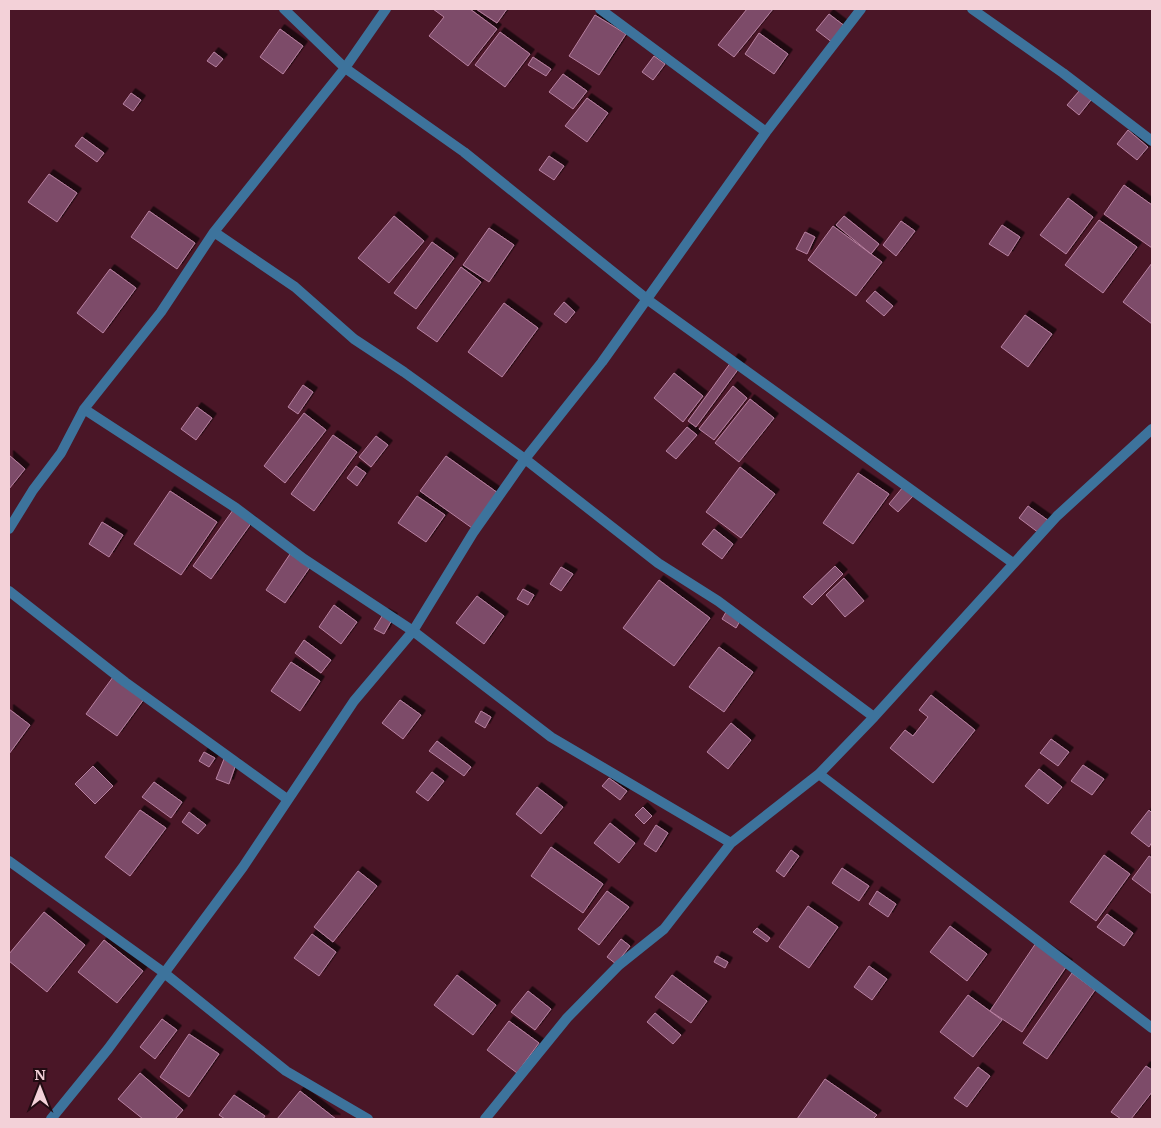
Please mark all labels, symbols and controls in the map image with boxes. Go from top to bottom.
north arrow [15,1063,65,1113]
text: N [34,1066,46,1084]

